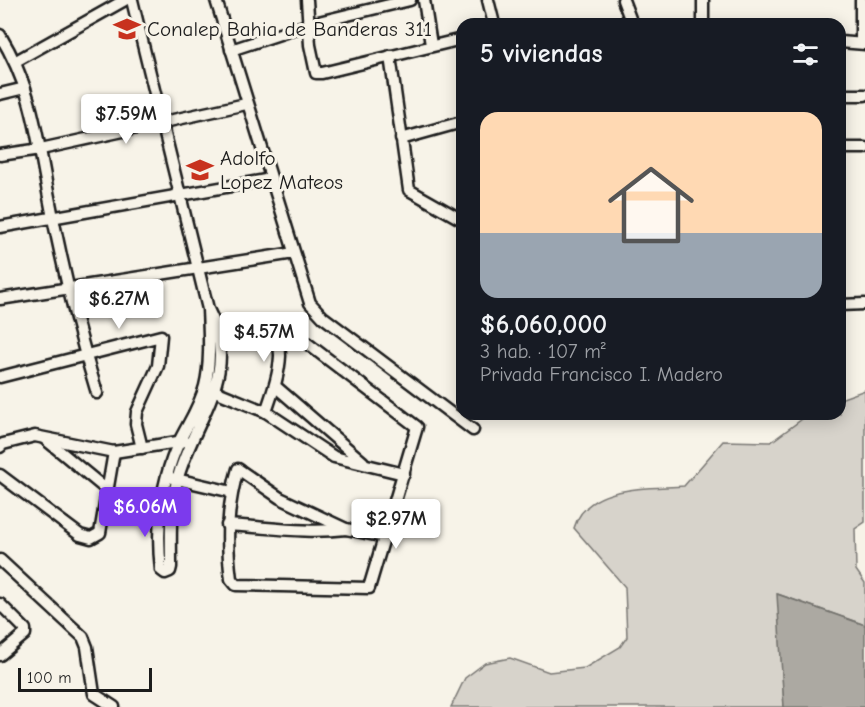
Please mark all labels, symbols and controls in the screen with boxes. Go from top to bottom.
school or university icon: Conalep Bahia de Banderas 311 [112,14,142,44]
place label: Conalep Bahia de Banderas 311 [147,17,432,41]
icon: filters [789,38,822,71]
text: 5 viviendas [480,39,603,69]
pin: $7.59M [77,94,175,145]
text: $7.59M [95,102,157,125]
place label: Adolfo Lopez Mateos [220,146,343,194]
icon: home [597,151,705,259]
school or university icon: Adolfo Lopez Mateos [185,155,215,185]
pin: $6.27M [70,279,168,330]
text: $6.27M [89,287,150,310]
text: $6,060,000 [480,310,607,340]
pin: $4.57M [215,312,313,363]
text: $4.57M [234,320,294,343]
text: 3 hab. · 107 m² [480,340,606,363]
text: Privada Francisco I. Madero [480,363,723,386]
pin: $6.06M [96,487,194,538]
text: $6.06M [113,495,177,518]
pin: $2.97M [347,499,445,550]
text: $2.97M [365,507,427,530]
scale bar [18,665,152,692]
text: 100 m [27,669,71,687]

